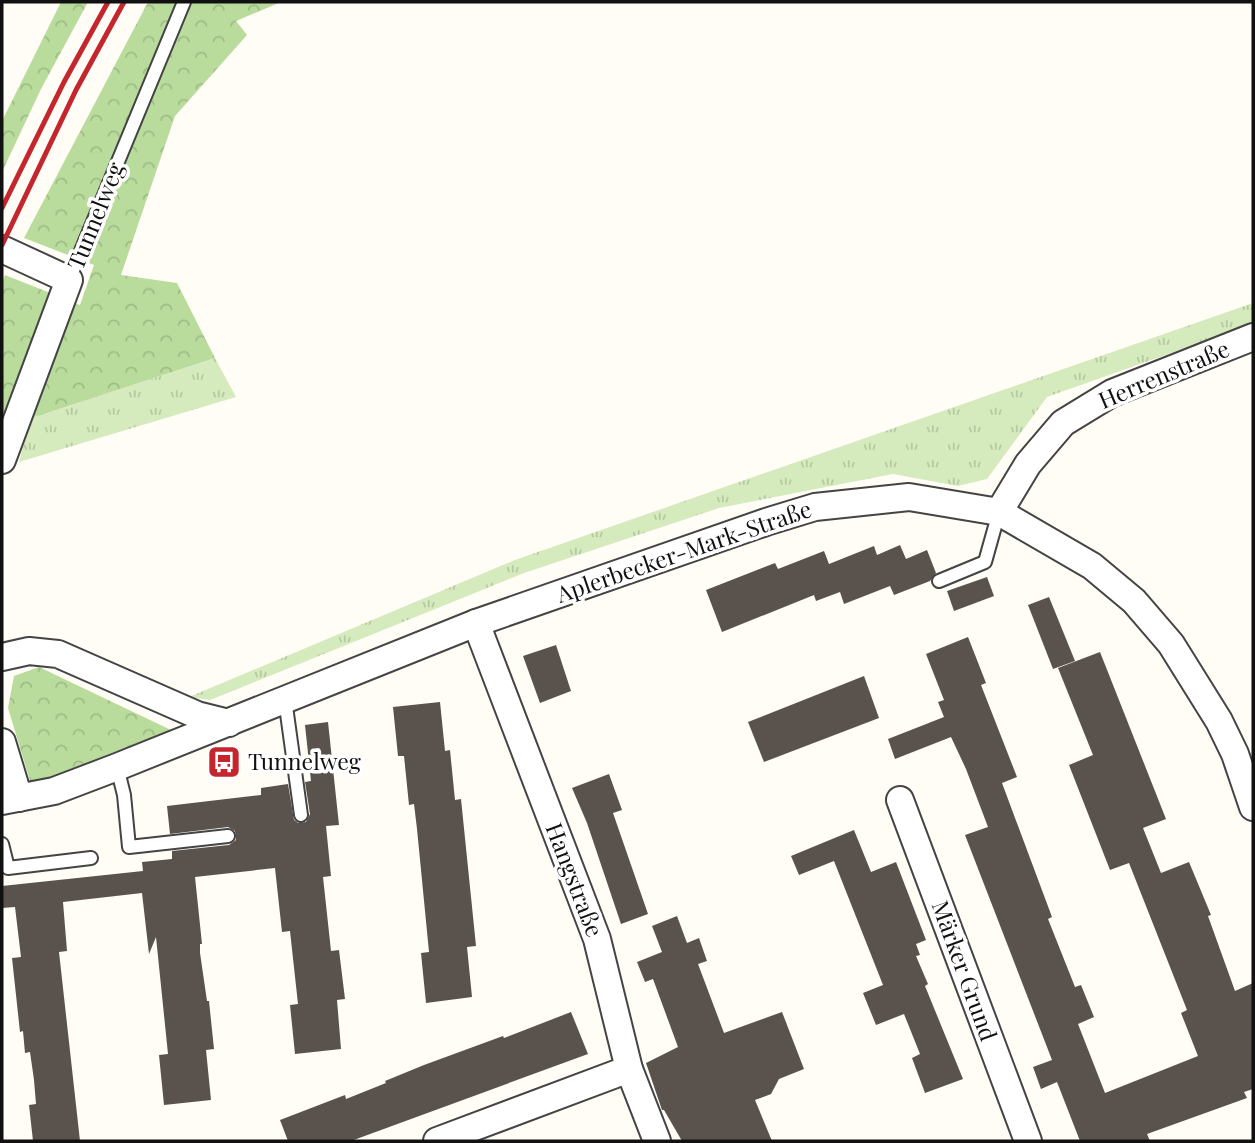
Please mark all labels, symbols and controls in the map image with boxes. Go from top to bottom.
street label: Tunnelweg [59,157,130,274]
street label: Herrenstraße [1093,332,1234,415]
street label: Aplerbecker-Mark-Straße [551,492,815,609]
bus stop icon: Tunnelweg [205,743,243,781]
place label: Tunnelweg [248,745,361,776]
street label: Hangstraße [540,818,611,941]
street label: Märker Grund [926,896,1005,1045]

